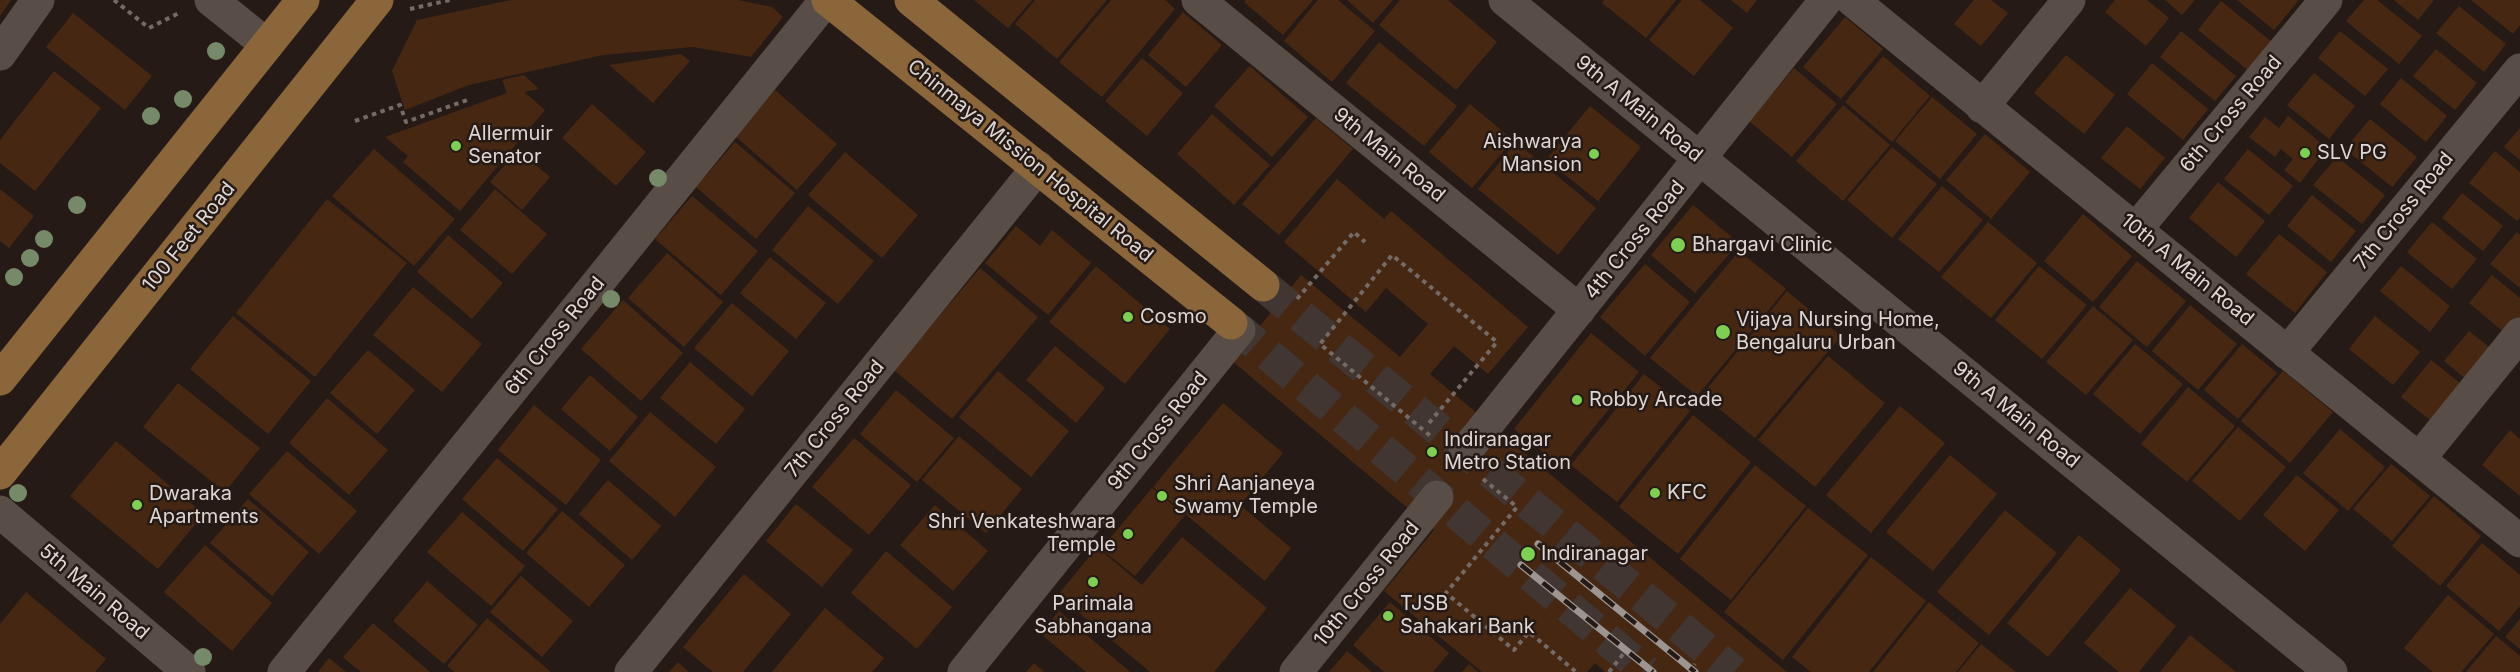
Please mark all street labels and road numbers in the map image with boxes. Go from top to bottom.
street label: 9th A Main Road [1571,51,1707,167]
street label: 6th Cross Road [2175,51,2287,177]
street label: Chinmaya Mission Hospital Road [902,54,1158,268]
street label: 9th Main Road [1328,103,1450,207]
street label: 7th Cross Road [2349,147,2459,275]
street label: 4th Cross Road [1580,176,1690,304]
street label: 100 Feet Road [138,177,240,297]
street label: 10th A Main Road [2116,209,2258,331]
street label: 6th Cross Road [500,272,610,400]
street label: 7th Cross Road [780,355,890,483]
street label: 9th A Main Road [1948,357,2084,473]
street label: 9th Cross Road [1103,367,1213,495]
street label: 10th Cross Road [1309,517,1425,651]
street label: 5th Main Road [34,539,154,645]

